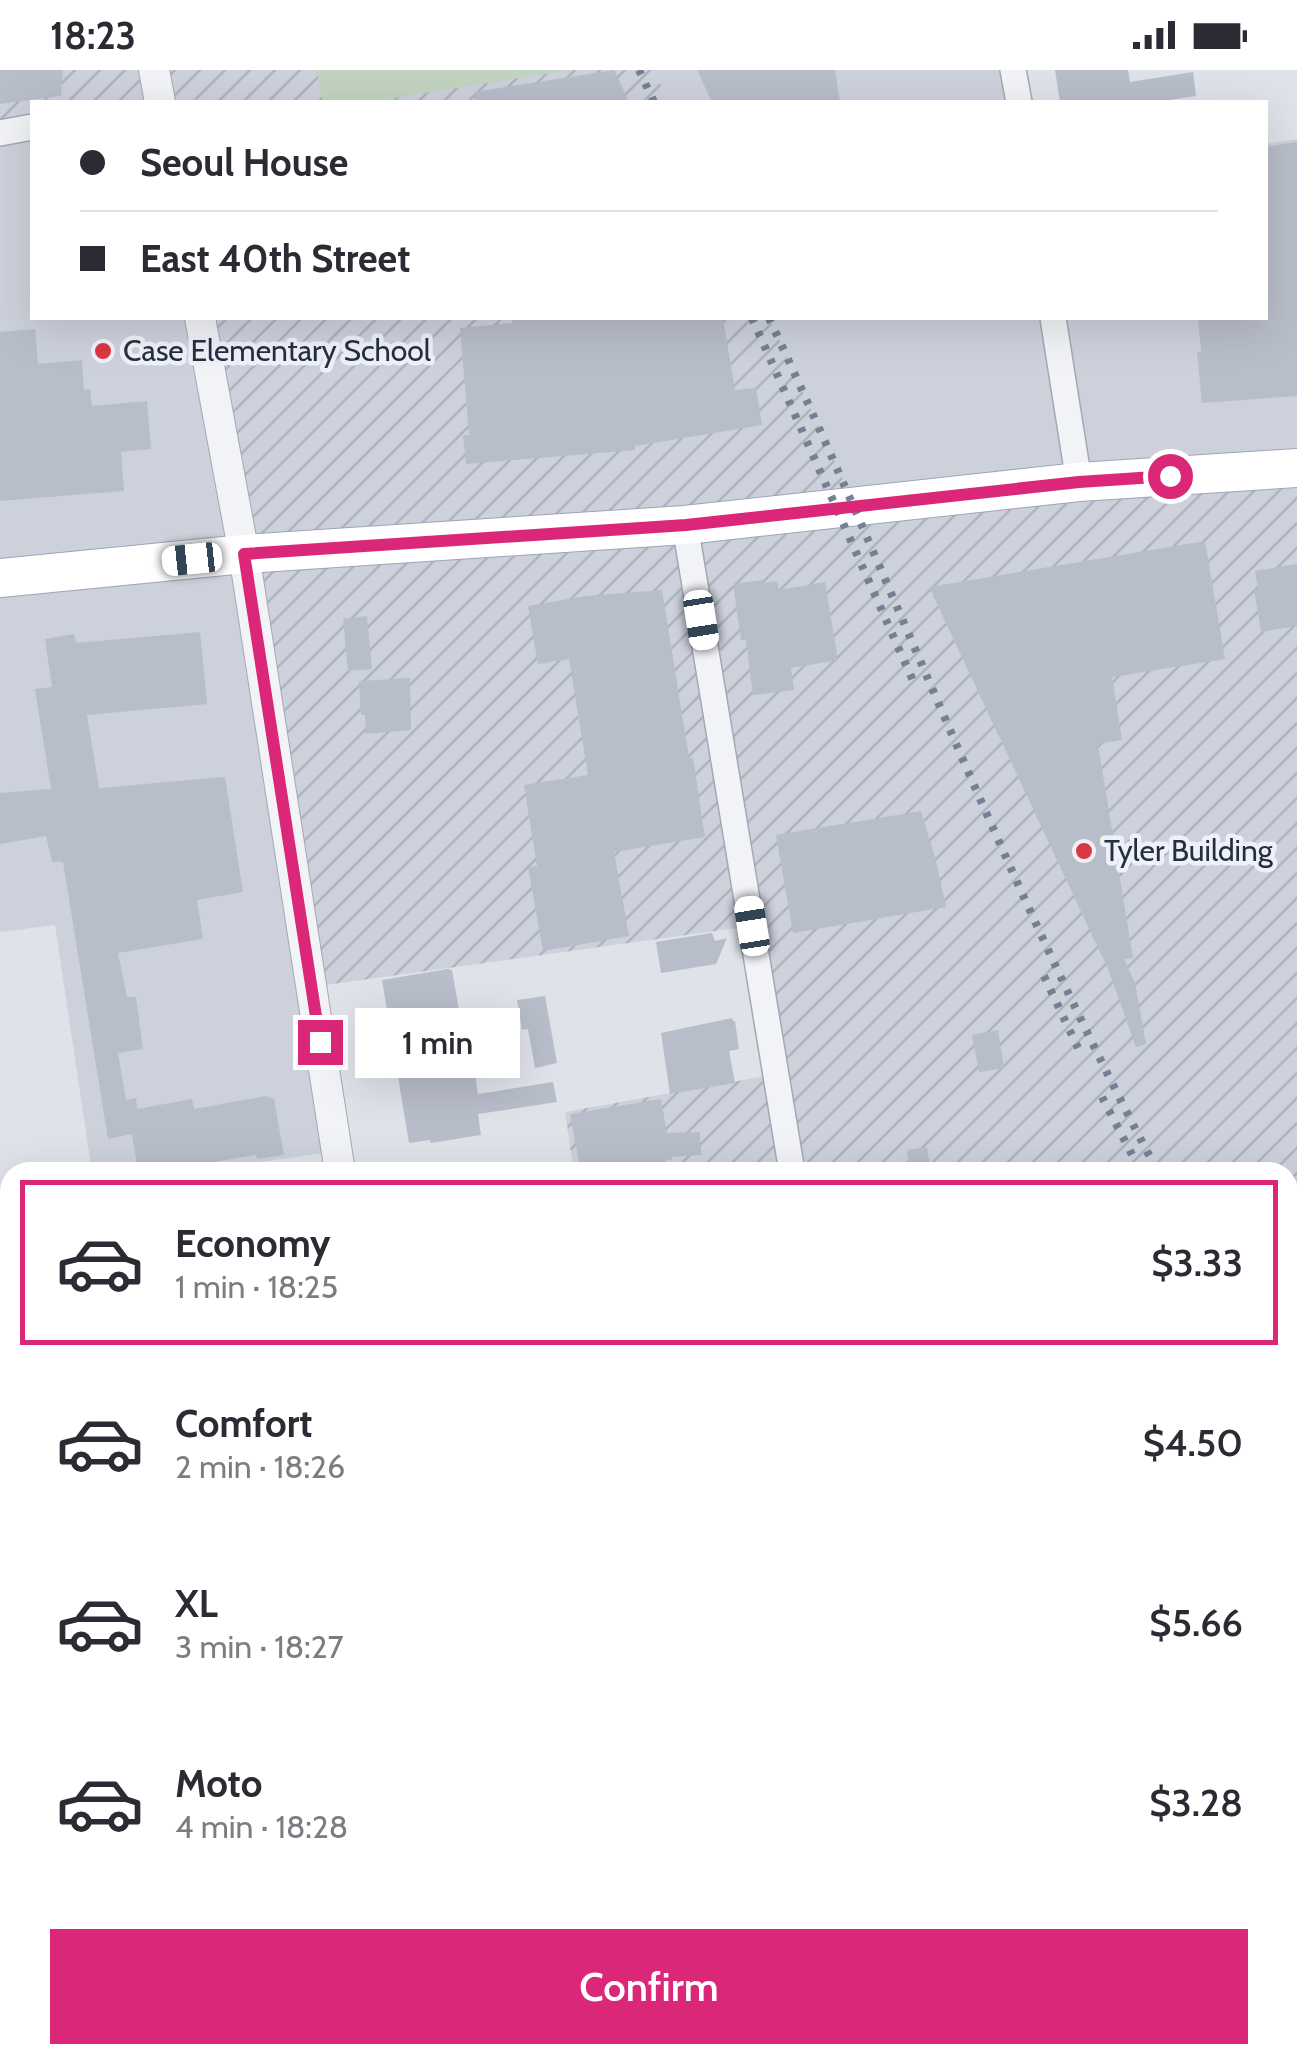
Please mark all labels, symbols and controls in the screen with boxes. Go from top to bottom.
text: 18:23 [50,12,136,59]
text: Seoul House [140,139,348,186]
text: East 40th Street [140,235,410,282]
place label: Case Elementary School [123,332,431,369]
marker: Case Elementary School [92,340,114,362]
route start [1148,454,1193,499]
car [161,541,223,577]
car [681,588,721,652]
place label: Tyler Building [1104,832,1274,869]
marker: Tyler Building [1073,840,1095,862]
car [732,894,772,958]
callout: 1 min [355,1007,520,1077]
route end [298,1020,343,1065]
text: 1 min [402,1023,473,1062]
icon: car [55,1218,145,1308]
text: Economy [175,1220,330,1267]
text: $3.33 [1151,1239,1243,1286]
text: 1 min · 18:25 [175,1267,338,1306]
icon: car [55,1398,145,1488]
text: Comfort [175,1400,312,1447]
text: $4.50 [1143,1419,1243,1466]
text: 2 min · 18:26 [175,1447,345,1486]
icon: car [55,1578,145,1668]
text: XL [175,1580,218,1627]
text: $5.66 [1149,1599,1243,1646]
text: 3 min · 18:27 [175,1627,344,1666]
icon: car [55,1758,145,1848]
text: Moto [175,1760,262,1807]
text: $3.28 [1149,1779,1243,1826]
text: 4 min · 18:28 [175,1807,348,1846]
button: Confirm [50,1929,1248,2044]

